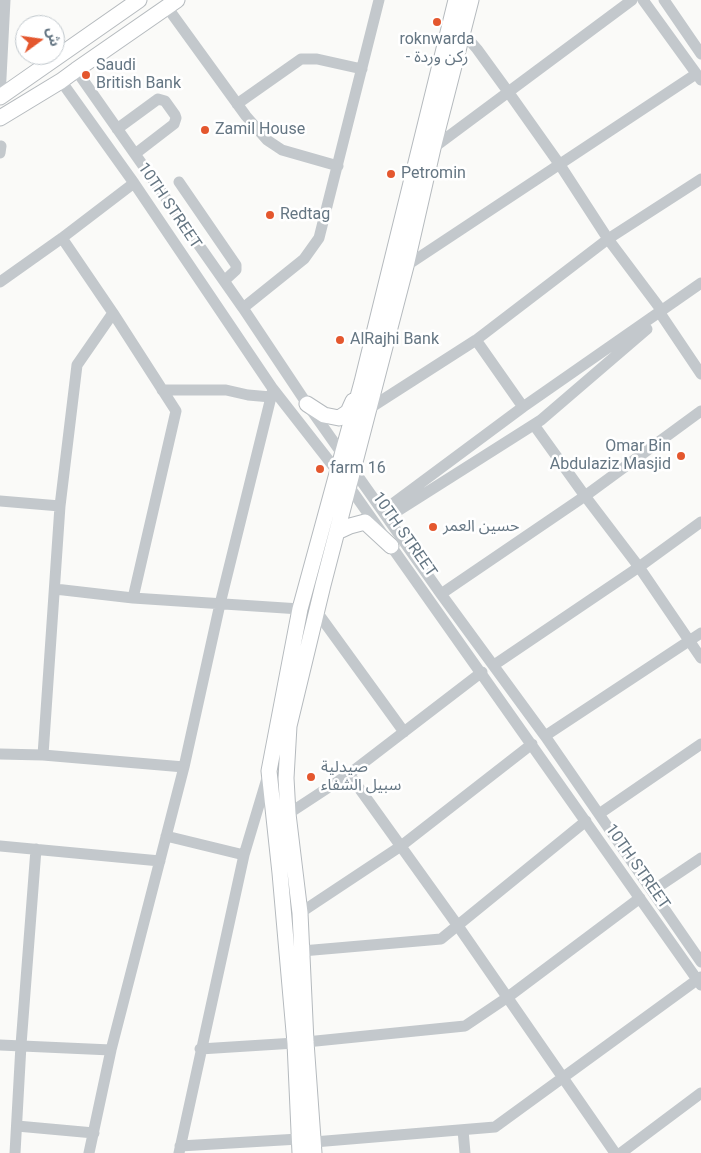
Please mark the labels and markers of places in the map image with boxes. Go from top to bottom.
marker: roknwarda - ركن وردة [431,16,443,28]
place label: roknwarda - ركن وردة [399,30,475,68]
place label: Saudi British Bank [96,56,181,94]
marker: Saudi British Bank [80,69,92,81]
place label: Zamil House [215,120,305,140]
marker: Zamil House [199,124,211,136]
place label: Petromin [401,164,466,184]
marker: Petromin [385,168,397,180]
place label: Redtag [280,205,330,225]
marker: Redtag [264,209,276,221]
place label: AlRajhi Bank [350,330,439,350]
marker: AlRajhi Bank [334,334,346,346]
place label: Omar Bin Abdulaziz Masjid [550,437,671,475]
marker: Omar Bin Abdulaziz Masjid [675,450,687,462]
place label: farm 16 [330,459,386,479]
marker: farm 16 [314,463,326,475]
place label: حسين العمر [443,517,520,537]
marker: حسين العمر [427,521,439,533]
place label: صيدلية سبيل الشفاء [321,758,401,796]
marker: صيدلية سبيل الشفاء [305,771,317,783]

